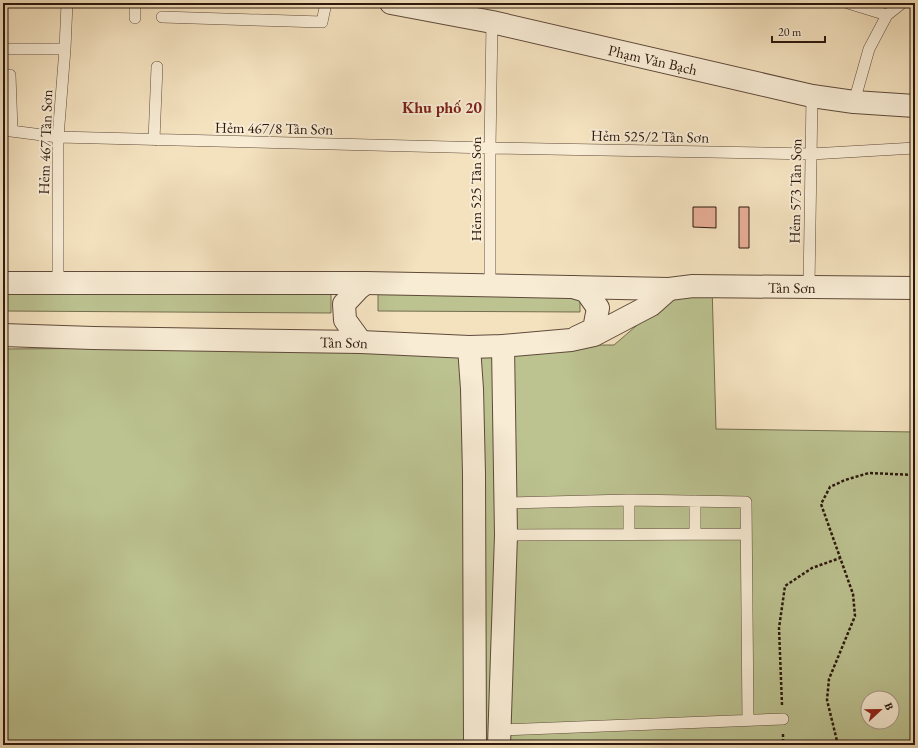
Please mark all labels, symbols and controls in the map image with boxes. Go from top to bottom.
scale bar [772,18,825,44]
text: 20 m [778,24,802,40]
street label: Phạm Văn Bạch [607,40,700,79]
street label: Hẻm 467 Tân Sơn [34,89,56,195]
district label: Khu phố 20 [402,97,483,118]
street label: Hẻm 467/8 Tân Sơn [215,117,333,139]
street label: Hẻm 525/2 Tân Sơn [591,125,709,147]
street label: Hẻm 525 Tân Sơn [466,136,485,242]
street label: Hẻm 573 Tân Sơn [785,138,805,244]
street label: Tân Sơn [768,277,816,297]
street label: Tân Sơn [320,332,368,352]
north arrow [860,690,900,730]
text: B [881,700,897,712]

